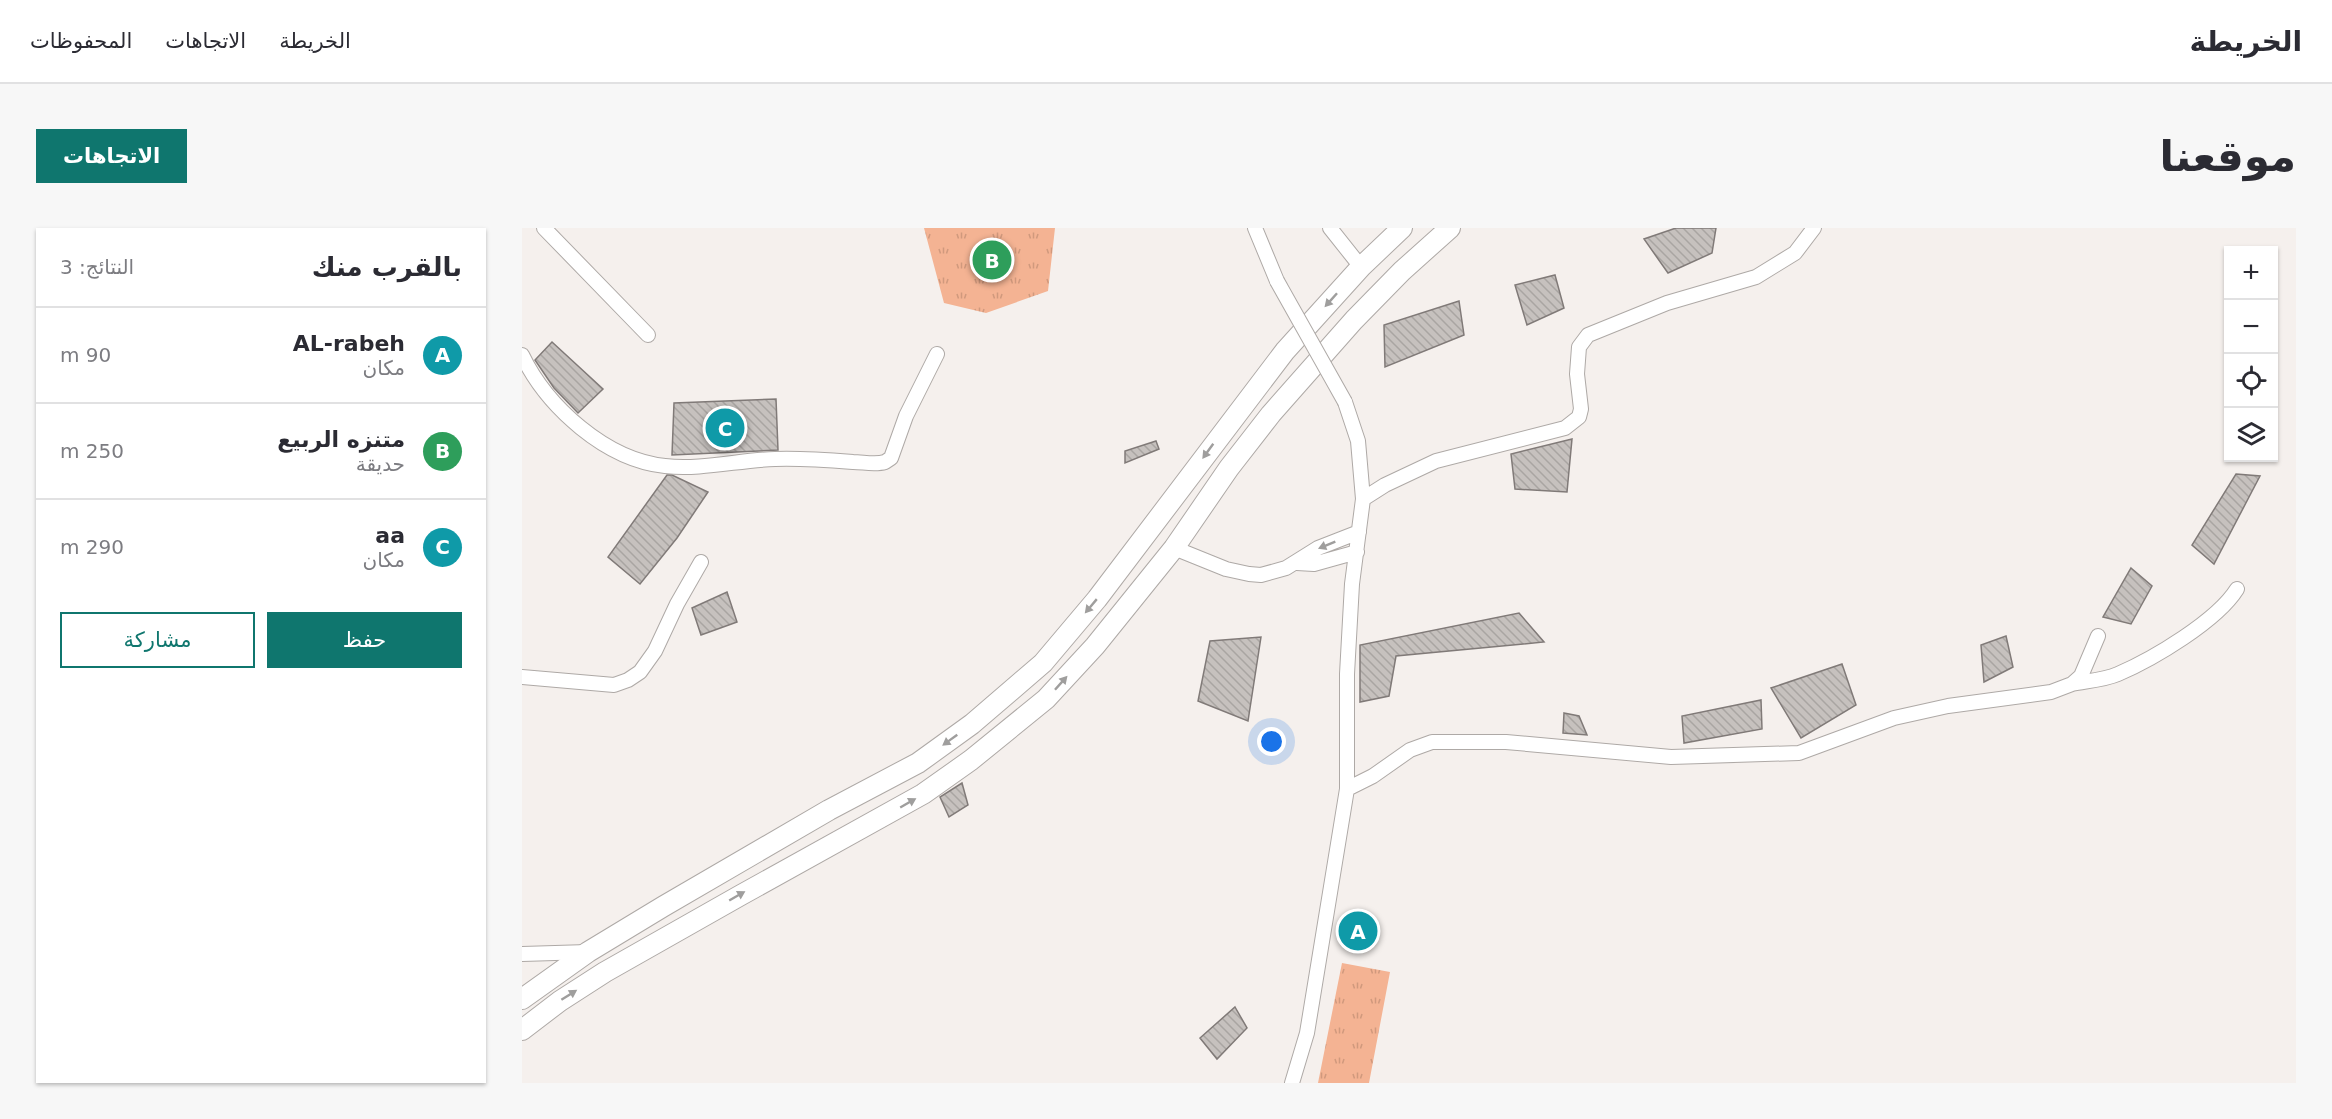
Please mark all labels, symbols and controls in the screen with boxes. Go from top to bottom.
text: الخريطة [2190,25,2302,58]
text: المحفوظات [30,29,132,53]
text: الاتجاهات [165,29,246,53]
text: الخريطة [279,29,351,53]
button: الاتجاهات [36,129,187,183]
text: موقعنا [2160,132,2296,181]
pin: B [972,237,1012,282]
map controls [2224,246,2278,462]
button: + [2224,246,2278,300]
text: بالقرب منك [312,252,462,282]
text: النتائج: 3 [60,255,134,279]
one-way arrow [1325,292,1338,307]
button: − [2224,300,2278,354]
text: AL-rabeh [293,331,405,356]
text: 90 m [60,343,111,367]
text: A [435,343,450,367]
button: locate [2224,354,2278,408]
text: مكان [362,356,405,380]
pin: C [706,406,744,450]
button: layers [2224,408,2278,462]
text: متنزه الربيع [277,427,405,452]
text: 250 m [60,439,124,463]
text: B [435,439,450,463]
one-way arrow [1203,443,1215,458]
text: حديقة [356,452,405,476]
text: aa [375,523,405,548]
text: 290 m [60,535,124,559]
text: C [435,535,450,559]
one-way arrow [1317,540,1335,550]
text: مكان [362,548,405,572]
one-way arrow [1085,598,1098,613]
button: مشاركة [60,612,255,668]
button: حفظ [267,612,462,668]
one-way arrow [1054,675,1068,690]
your location [1257,727,1286,756]
one-way arrow [942,734,958,746]
one-way arrow [900,798,917,808]
one-way arrow [729,891,745,902]
pin: A [1338,908,1378,954]
one-way arrow [561,990,577,1001]

